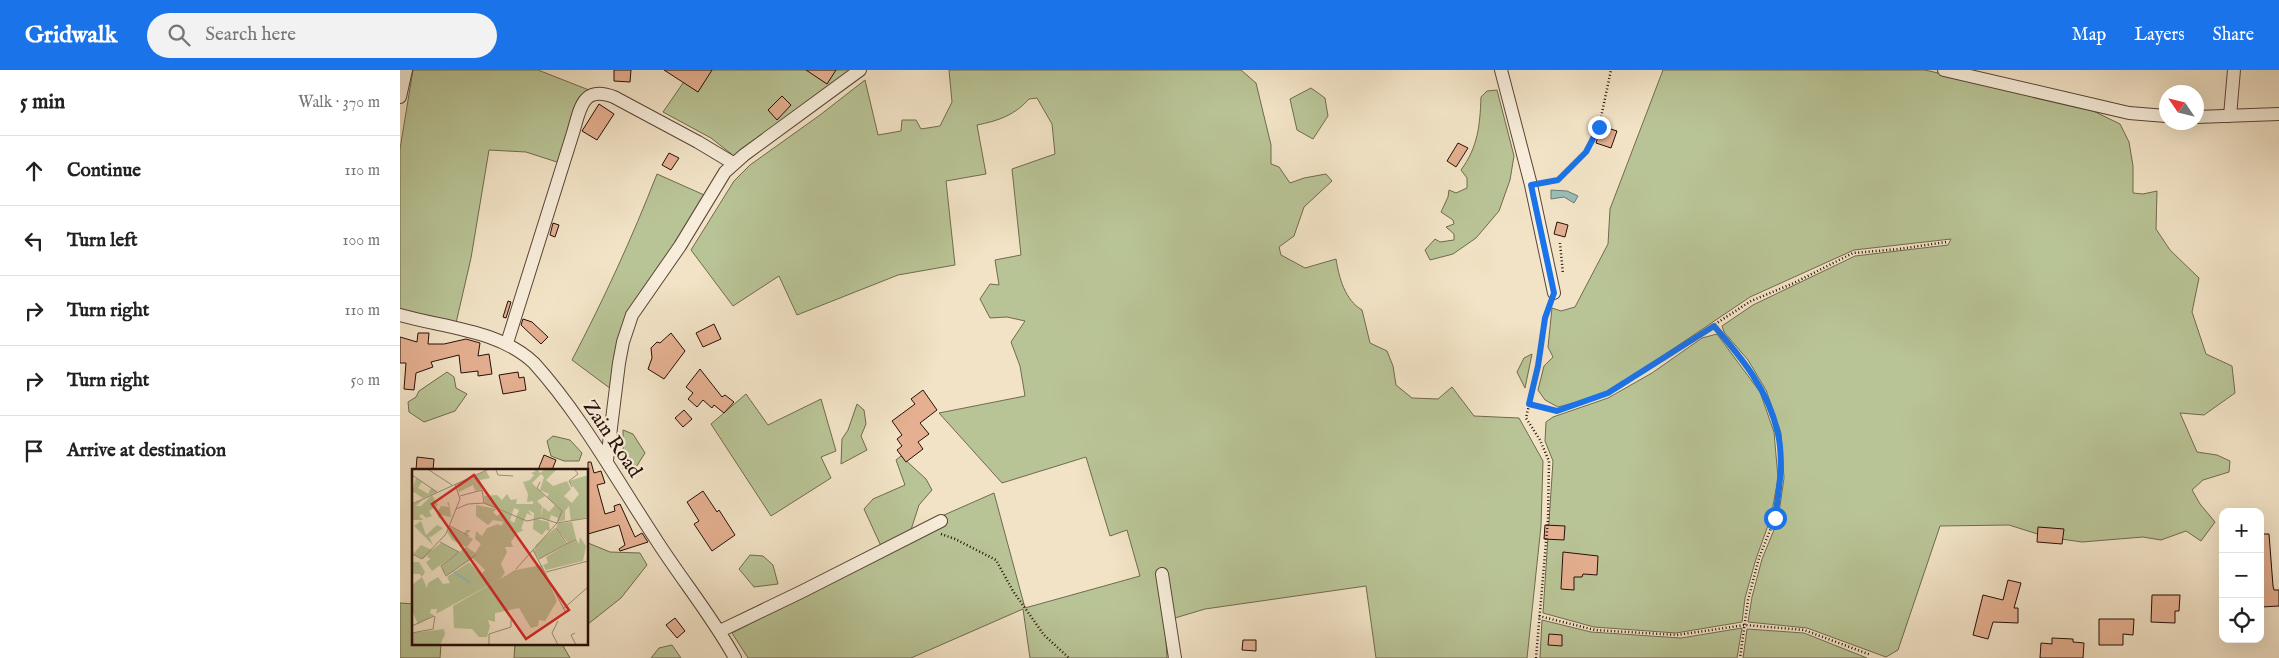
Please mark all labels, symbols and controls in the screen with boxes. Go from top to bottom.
search box [147,13,497,58]
text: Gridwalk [25,20,117,51]
icon: search [165,21,193,49]
text: Search here [205,23,296,47]
text: Map [2072,24,2106,47]
text: Layers [2134,24,2185,47]
text: Share [2213,24,2254,47]
north arrow [2159,85,2204,130]
text: 5 min [20,89,65,116]
text: Walk · 370 m [298,93,380,113]
route end [1588,116,1611,139]
icon: ahead [20,157,48,185]
text: Continue [67,159,141,183]
text: 110 m [344,161,380,181]
icon: left [20,227,48,255]
text: Turn left [67,229,138,253]
text: 100 m [343,231,380,251]
icon: right [20,297,48,325]
text: Turn right [67,299,149,323]
text: 110 m [344,301,380,321]
icon: right [20,367,48,395]
text: Turn right [67,369,149,393]
text: 50 m [351,371,380,391]
street label: Zain Road [577,395,647,483]
icon: arrive [20,437,48,465]
text: Arrive at destination [67,439,226,463]
inset map [412,469,589,646]
route start [1764,507,1787,530]
map controls [2219,508,2264,643]
button: + [2219,508,2264,553]
button: − [2219,553,2264,598]
button: locate [2219,598,2264,643]

